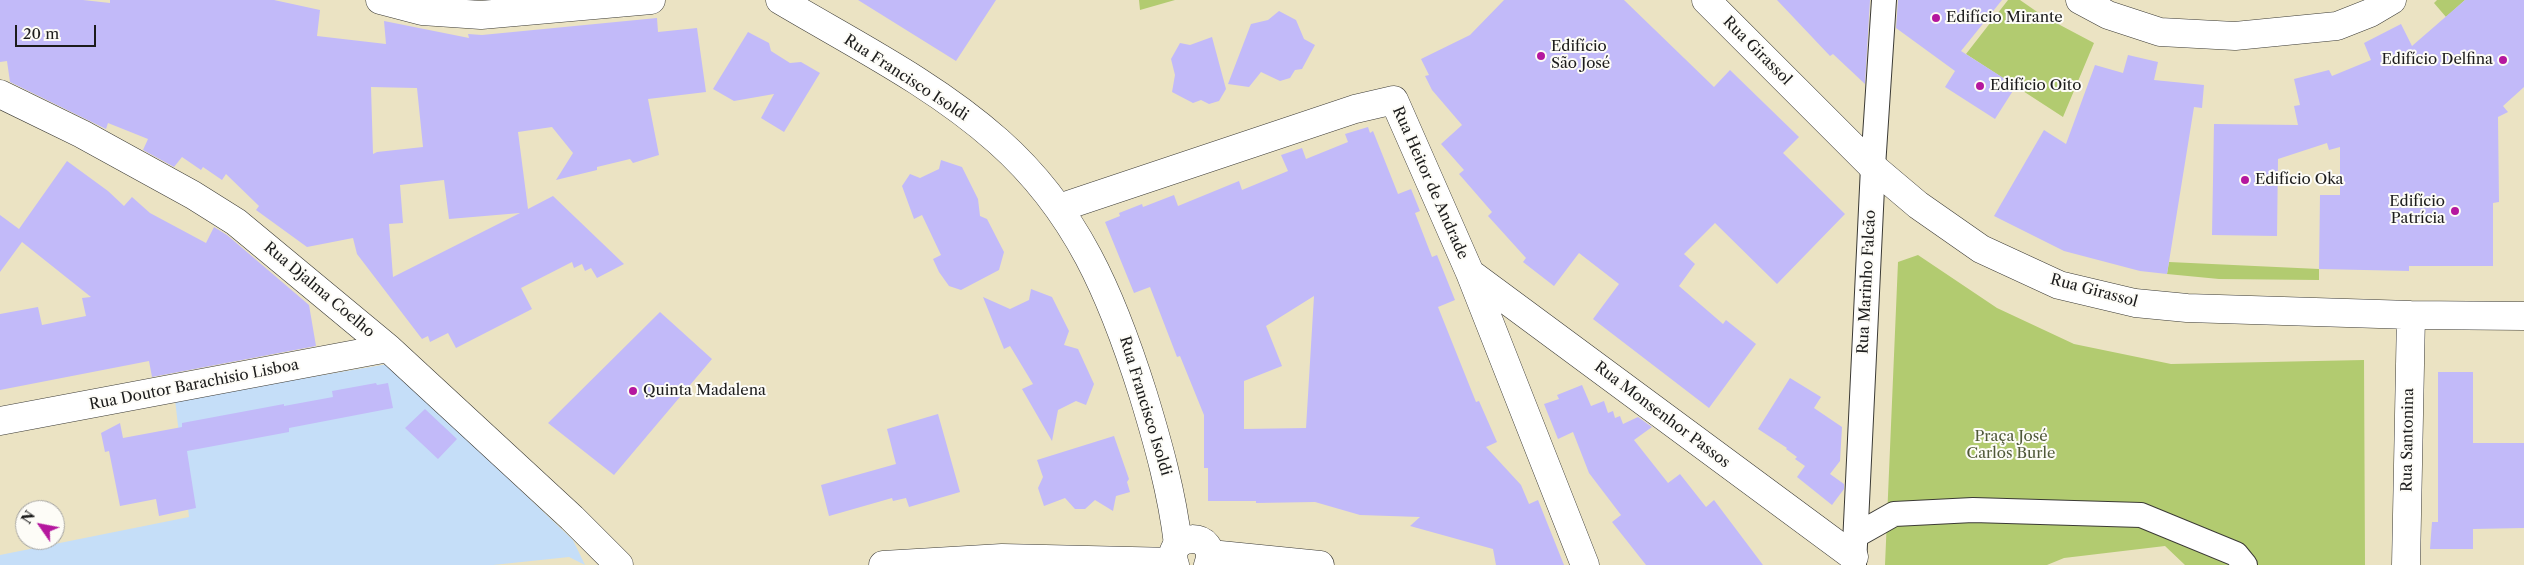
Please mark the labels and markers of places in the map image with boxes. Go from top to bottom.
place label: Edifício Mirante [1946,9,2063,27]
marker: Edifício Mirante [1930,12,1942,24]
place label: Edifício São José [1551,38,1610,73]
marker: Edifício São José [1535,50,1547,62]
place label: Edifício Delfina [2381,51,2493,69]
marker: Edifício Delfina [2497,54,2509,66]
place label: Edifício Oito [1990,77,2081,95]
marker: Edifício Oito [1974,80,1986,92]
place label: Edifício Oka [2255,171,2343,189]
marker: Edifício Oka [2239,174,2251,186]
place label: Edifício Patrícia [2389,193,2445,228]
marker: Edifício Patrícia [2449,205,2461,217]
place label: Quinta Madalena [643,382,766,400]
marker: Quinta Madalena [627,385,639,397]

